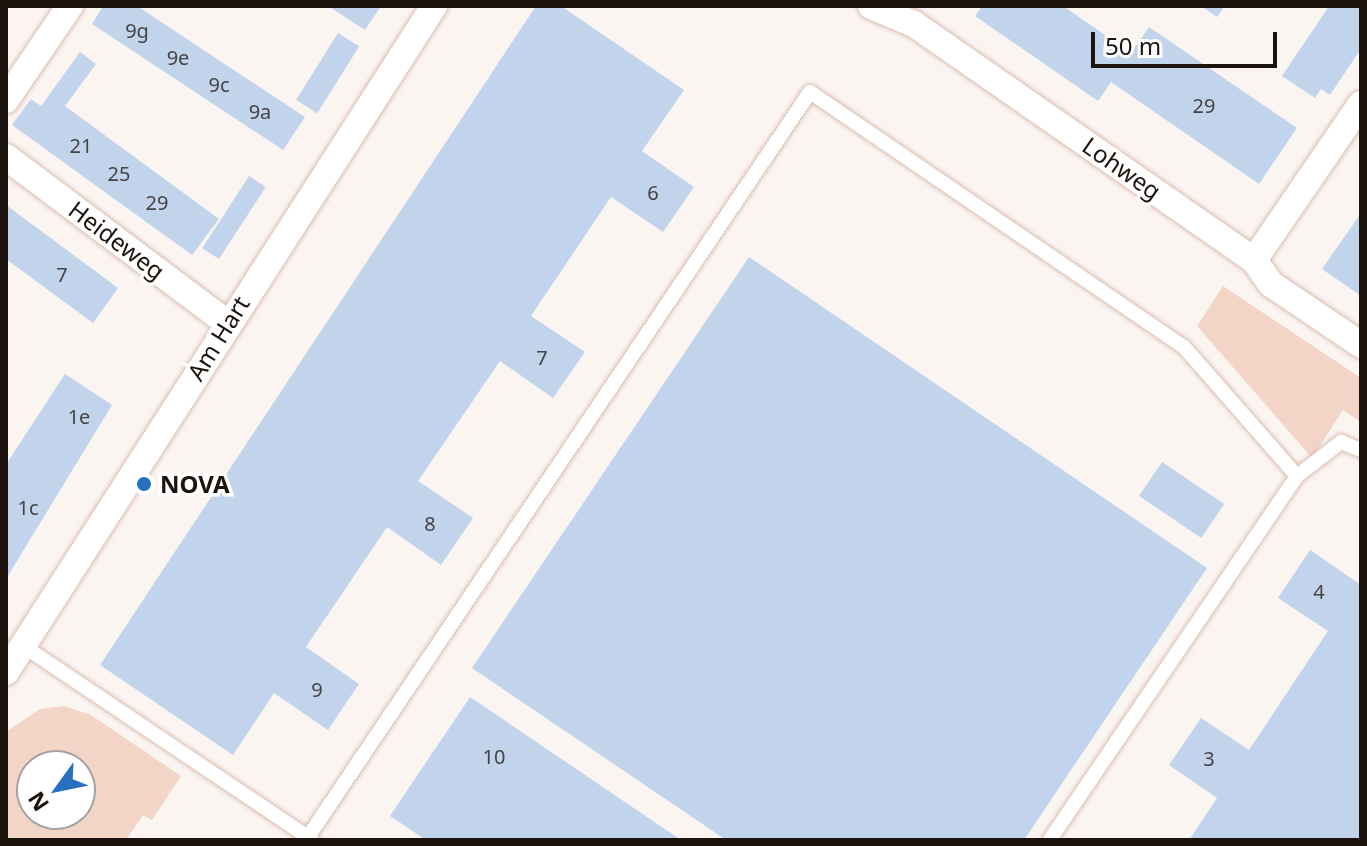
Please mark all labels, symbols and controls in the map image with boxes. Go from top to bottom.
scale bar [1095,16,1281,66]
house number: 9g [125,18,149,42]
text: 50 m [1105,29,1161,62]
house number: 9e [167,45,189,69]
house number: 9c [208,72,230,96]
house number: 29 [1193,93,1215,117]
house number: 9a [249,99,271,123]
street label: Lohweg [1077,131,1167,205]
house number: 21 [70,133,92,157]
house number: 25 [108,161,130,185]
house number: 6 [647,180,659,204]
house number: 29 [146,190,168,214]
street label: Heideweg [63,195,171,285]
house number: 7 [56,262,68,286]
street label: Am Hart [181,291,255,385]
house number: 7 [536,345,548,369]
house number: 1e [68,404,90,428]
place label: NOVA [160,470,230,498]
marker: NOVA [135,475,153,493]
house number: 1c [17,495,39,519]
house number: 8 [424,511,436,535]
house number: 4 [1313,579,1325,603]
house number: 9 [311,677,323,701]
house number: 10 [483,744,505,768]
house number: 3 [1203,746,1215,770]
north arrow [16,750,96,830]
text: N [20,786,55,818]

